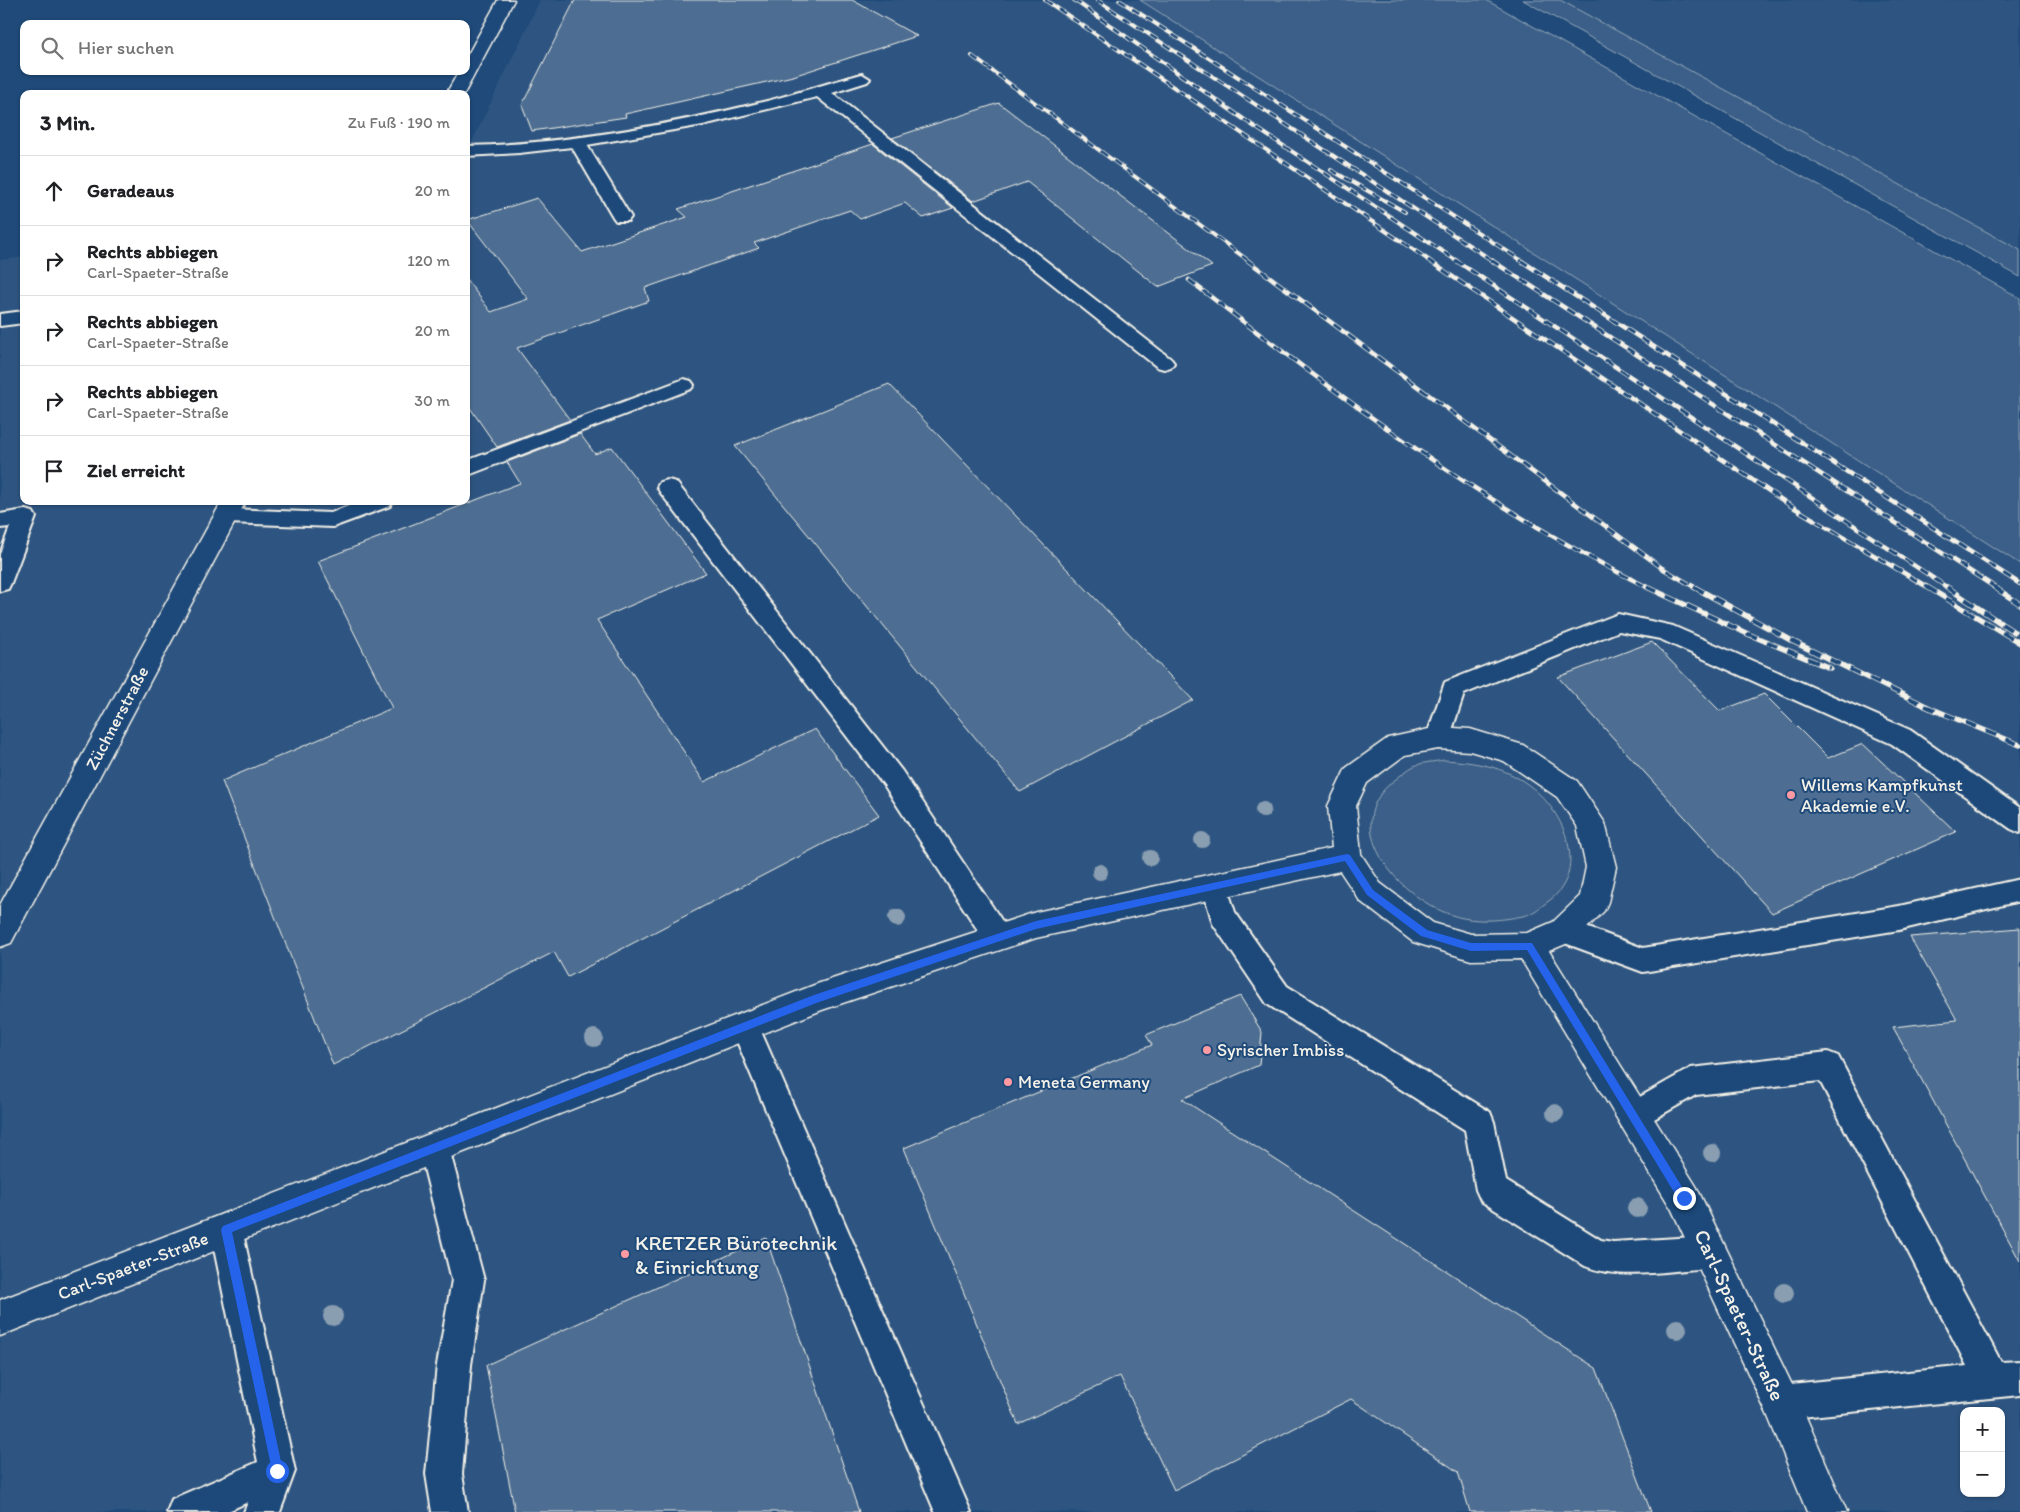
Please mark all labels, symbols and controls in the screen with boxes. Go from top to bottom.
search box [20,20,470,75]
icon: search [38,34,66,62]
text: Hier suchen [78,36,174,59]
text: 3 Min. [40,110,95,135]
text: Zu Fuß · 190 m [348,113,450,132]
icon: ahead [40,177,68,205]
text: Geradeaus [87,179,174,202]
text: 20 m [415,181,450,200]
text: Rechts abbiegen [87,240,218,263]
icon: right [40,247,68,275]
text: 120 m [407,251,450,270]
text: Carl-Spaeter-Straße [87,263,229,282]
text: Rechts abbiegen [87,310,218,333]
icon: right [40,317,68,345]
text: 20 m [415,321,450,340]
text: Carl-Spaeter-Straße [87,333,229,352]
text: Rechts abbiegen [87,380,218,403]
icon: right [40,387,68,415]
text: 30 m [414,391,450,410]
text: Carl-Spaeter-Straße [87,403,229,422]
icon: arrive [40,457,68,485]
text: Ziel erreicht [87,459,185,482]
street label: Züchnerstraße [80,662,154,774]
place label: Willems Kampfkunst Akademie e.V. [1801,774,1963,817]
marker: Willems Kampfkunst Akademie e.V. [1785,789,1797,801]
place label: Syrischer Imbiss [1217,1039,1344,1061]
marker: Syrischer Imbiss [1201,1044,1213,1056]
place label: Meneta Germany [1018,1071,1150,1093]
marker: Meneta Germany [1002,1076,1014,1088]
route end [1673,1187,1696,1210]
street label: Carl-Spaeter-Straße [1689,1225,1791,1405]
street label: Carl-Spaeter-Straße [55,1227,211,1305]
place label: KRETZER Bürotechnik & Einrichtung [635,1230,837,1279]
marker: KRETZER Bürotechnik & Einrichtung [619,1248,631,1260]
map controls [1960,1407,2005,1497]
button: + [1960,1407,2005,1452]
button: − [1960,1452,2005,1497]
route start [266,1460,289,1483]

